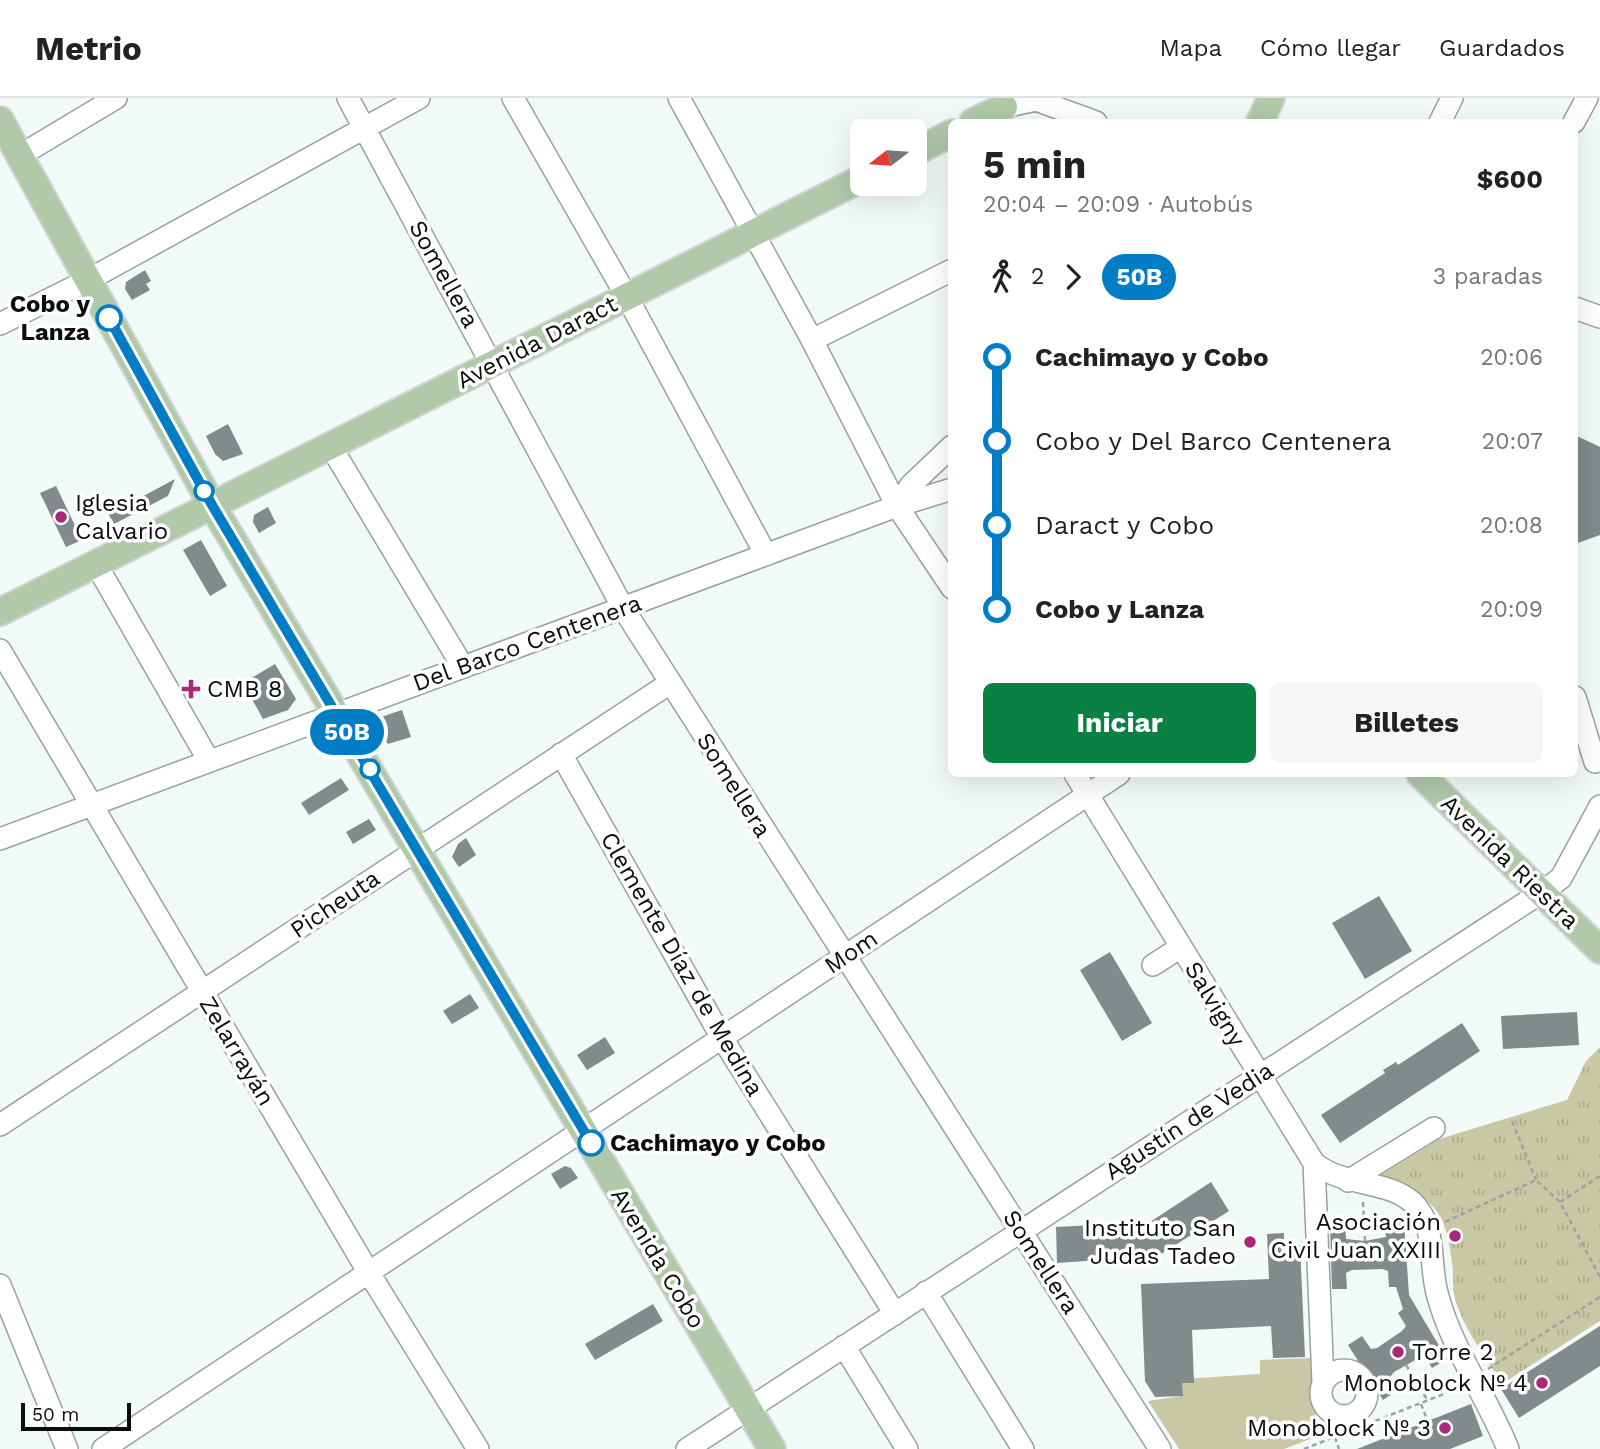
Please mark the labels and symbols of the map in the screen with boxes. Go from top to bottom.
north arrow [850,119,928,196]
street label: Somellera [403,216,485,332]
place label: Cobo y Lanza [10,290,90,346]
street label: Avenida Daract [452,290,622,394]
marker: Cobo y Lanza [96,305,122,331]
unlabelled marker [194,481,214,501]
place label: Iglesia Calvario [75,489,168,545]
marker: Iglesia Calvario [53,509,69,525]
street label: Del Barco Centenera [409,589,645,697]
place label: CMB 8 [207,675,283,703]
marker: CMB 8 [181,679,201,699]
line badge: 50B [307,709,387,755]
street label: Somellera [691,728,777,842]
unlabelled marker [360,759,380,779]
street label: Avenida Riestra [1435,789,1585,935]
street label: Clemente Díaz de Medina [595,827,769,1101]
street label: Picheuta [285,864,385,944]
street label: Mom [819,924,883,980]
street label: Salvigny [1179,956,1252,1052]
street label: Zelarrayán [194,992,280,1110]
street label: Agustín de Vedia [1100,1056,1278,1186]
place label: Cachimayo y Cobo [610,1129,826,1157]
marker: Cachimayo y Cobo [578,1130,604,1156]
street label: Avenida Cobo [605,1183,711,1333]
street label: Somellera [997,1205,1085,1319]
place label: Asociación Civil Juan XXIII [1270,1208,1441,1264]
place label: Instituto San Judas Tadeo [1084,1214,1236,1270]
marker: Asociación Civil Juan XXIII [1447,1228,1463,1244]
marker: Instituto San Judas Tadeo [1242,1234,1258,1250]
place label: Torre 2 [1412,1338,1493,1366]
marker: Torre 2 [1390,1344,1406,1360]
place label: Monoblock Nº 4 [1343,1369,1528,1397]
marker: Monoblock Nº 4 [1534,1375,1550,1391]
scale bar [21,1400,131,1432]
place label: Monoblock Nº 3 [1247,1414,1431,1442]
marker: Monoblock Nº 3 [1437,1420,1453,1436]

